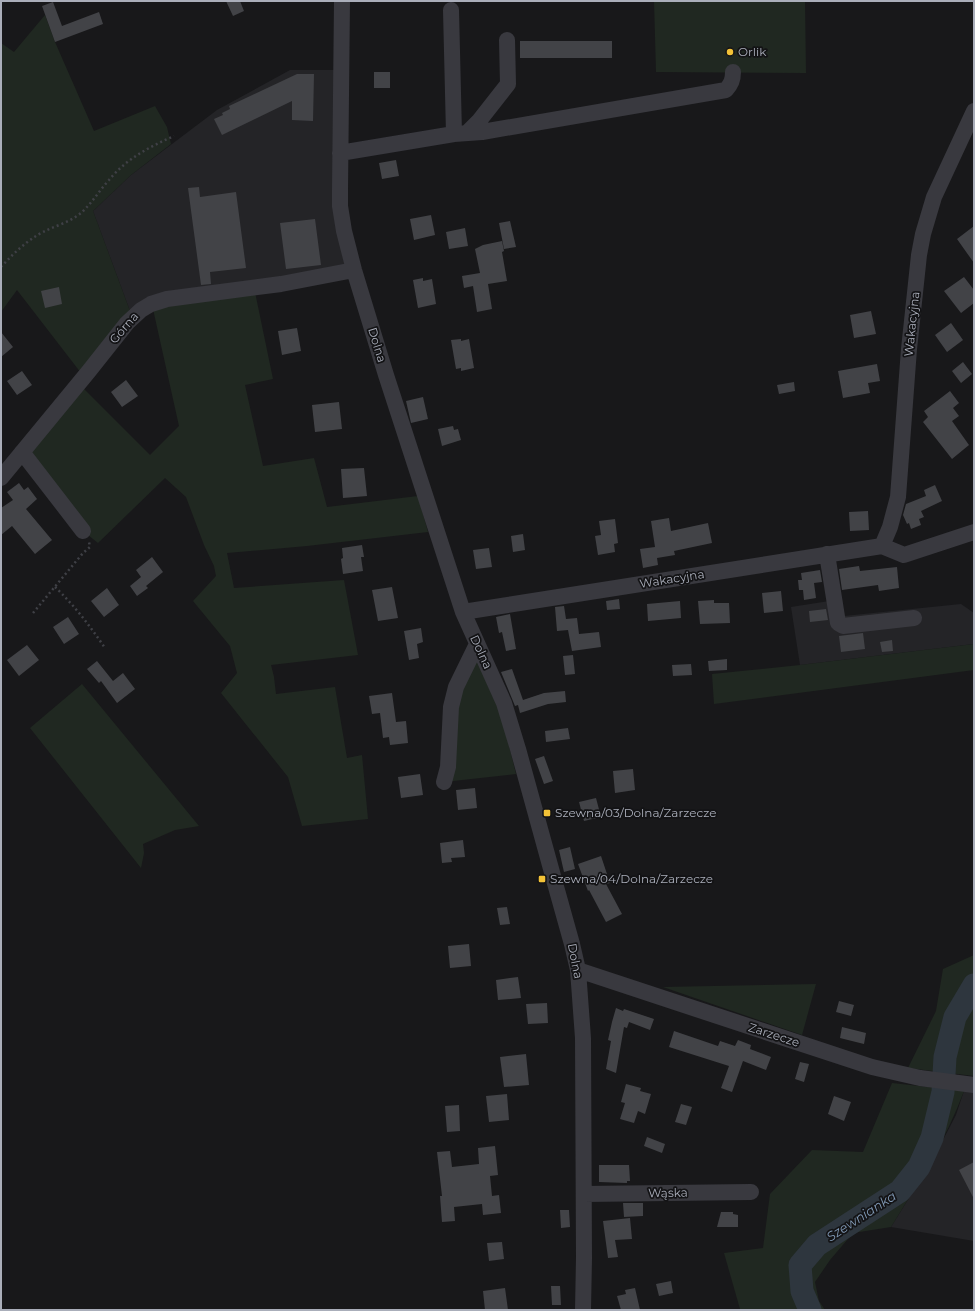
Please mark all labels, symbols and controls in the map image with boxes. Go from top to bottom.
place label: Orlik [738,44,767,59]
marker: Orlik [725,47,735,57]
street label: Wakacyjna [901,291,922,357]
street label: Górna [106,309,141,346]
street label: Dolna [365,326,390,364]
street label: Wakacyjna [638,566,705,591]
street label: Dolna [467,632,496,671]
place label: Szewna/03/Dolna/Zarzecze [555,805,716,820]
marker: Szewna/03/Dolna/Zarzecze [542,808,552,818]
place label: Szewna/04/Dolna/Zarzecze [550,871,713,886]
marker: Szewna/04/Dolna/Zarzecze [537,874,547,884]
street label: Dolna [565,942,586,980]
street label: Zarzecze [747,1019,802,1050]
street label: Wąska [648,1185,688,1200]
water label: Szewnianka [823,1187,899,1244]

